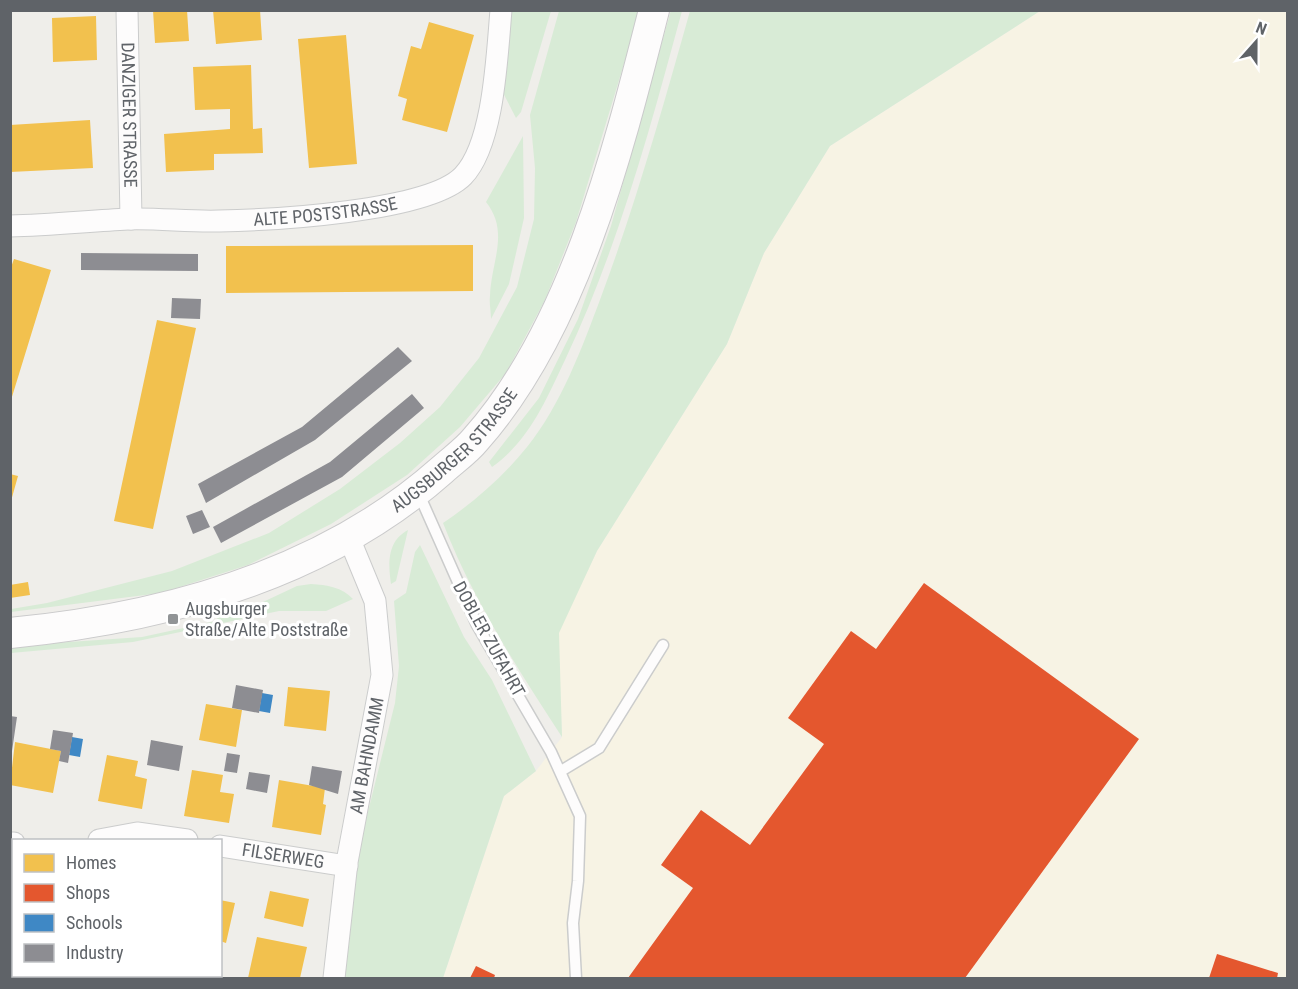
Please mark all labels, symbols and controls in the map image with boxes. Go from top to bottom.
north arrow [1226,12,1286,72]
text: N [1253,18,1269,39]
street label: DANZIGER STRASSE [118,42,141,188]
street label: ALTE POSTSTRASSE [253,192,399,230]
street label: AUGSBURGER STRASSE [387,384,521,517]
street label: DOBLER ZUFAHRT [449,577,530,700]
place label: Augsburger Straße/Alte Poststraße [185,598,348,640]
marker: Augsburger Straße/Alte Poststraße [166,612,180,626]
street label: AM BAHNDAMM [345,695,388,816]
legend [12,839,222,977]
street label: FILSERWEG [241,839,326,872]
text: Homes [66,852,116,873]
text: Shops [66,882,110,903]
text: Schools [66,912,123,933]
text: Industry [66,942,124,963]

